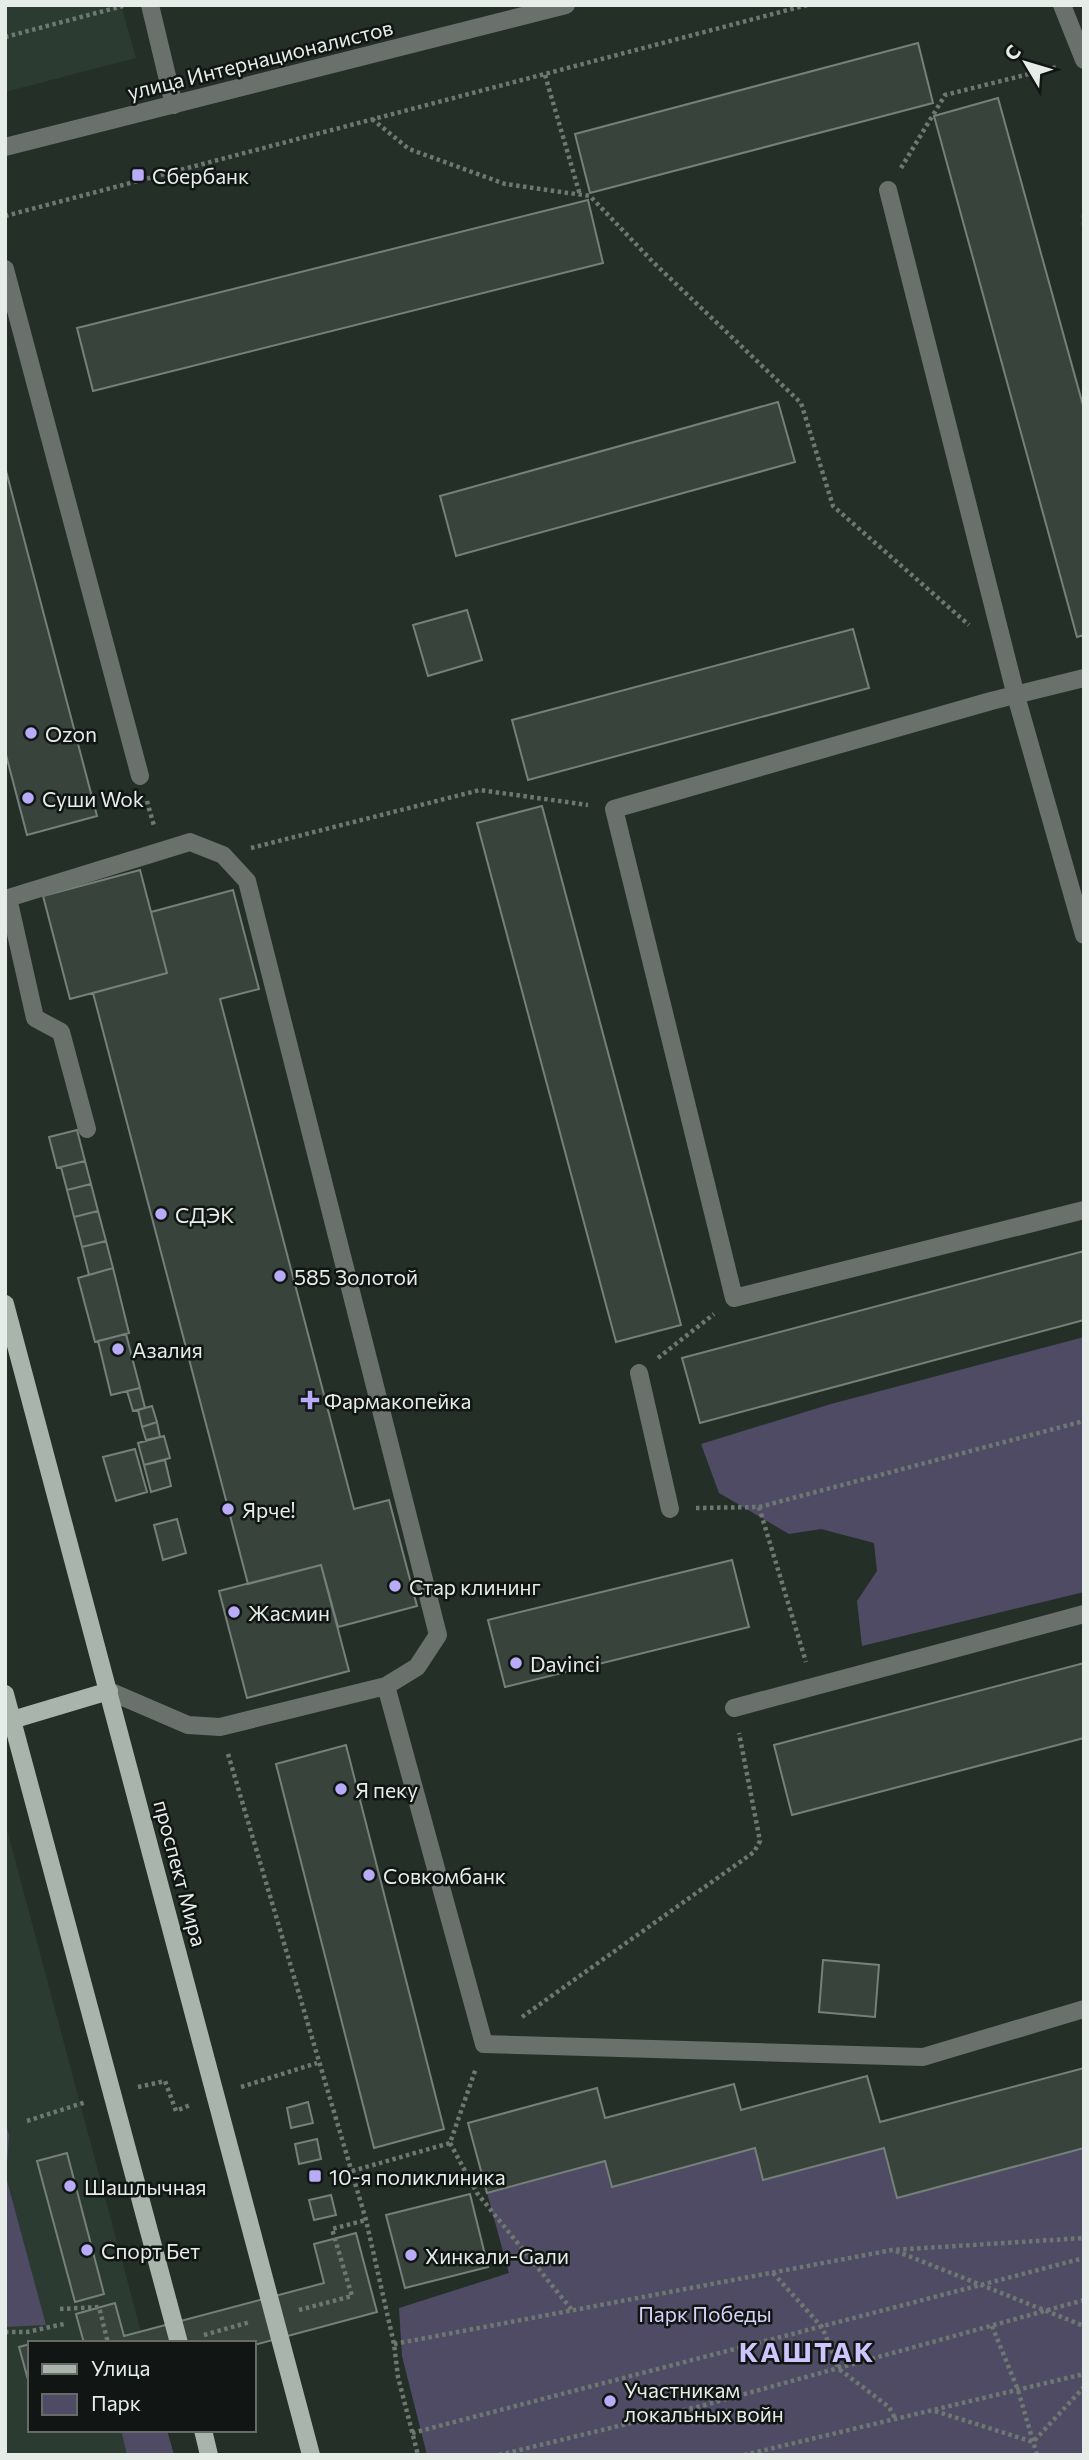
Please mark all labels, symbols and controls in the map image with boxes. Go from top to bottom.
street label: улица Интернационалистов [125,14,395,104]
north arrow [991,28,1061,98]
text: С [999,40,1025,64]
place label: Сбербанк [152,163,249,188]
marker: Сбербанк [130,167,146,183]
place label: Ozon [45,721,97,746]
marker: Ozon [23,725,39,741]
place label: Суши Wok [42,786,144,811]
marker: Суши Wok [20,790,36,806]
place label: СДЭК [175,1202,234,1227]
marker: СДЭК [153,1206,169,1222]
place label: 585 Золотой [294,1264,418,1289]
marker: 585 Золотой [272,1268,288,1284]
place label: Азалия [132,1337,203,1362]
marker: Азалия [110,1341,126,1357]
place label: Фармакопейка [324,1388,471,1413]
marker: Фармакопейка [302,1392,318,1408]
place label: Ярче! [242,1497,296,1522]
marker: Ярче! [220,1501,236,1517]
place label: Стар клининг [409,1574,541,1599]
marker: Стар клининг [387,1578,403,1594]
place label: Жасмин [248,1600,330,1625]
marker: Жасмин [226,1604,242,1620]
place label: Davinci [530,1651,600,1676]
marker: Davinci [508,1655,524,1671]
place label: Я пеку [355,1777,418,1802]
marker: Я пеку [333,1781,349,1797]
street label: проспект Мира [149,1797,213,1949]
place label: Совкомбанк [383,1863,506,1888]
marker: Совкомбанк [361,1867,377,1883]
place label: 10-я поликлиника [329,2164,506,2189]
marker: 10-я поликлиника [307,2168,323,2184]
place label: Шашлычная [84,2174,207,2199]
marker: Шашлычная [62,2178,78,2194]
place label: Спорт Бет [101,2238,200,2263]
marker: Спорт Бет [79,2242,95,2258]
place label: Хинкали-Gaли [425,2243,569,2268]
marker: Хинкали-Gaли [403,2247,419,2263]
park label: Парк Победы [638,2301,772,2326]
district label: КАШТАК [739,2334,875,2368]
legend [28,2341,256,2432]
text: Улица [91,2355,150,2380]
place label: Участникам локальных войн [624,2377,784,2426]
text: Парк [91,2390,141,2415]
marker: Участникам локальных войн [602,2393,618,2409]

